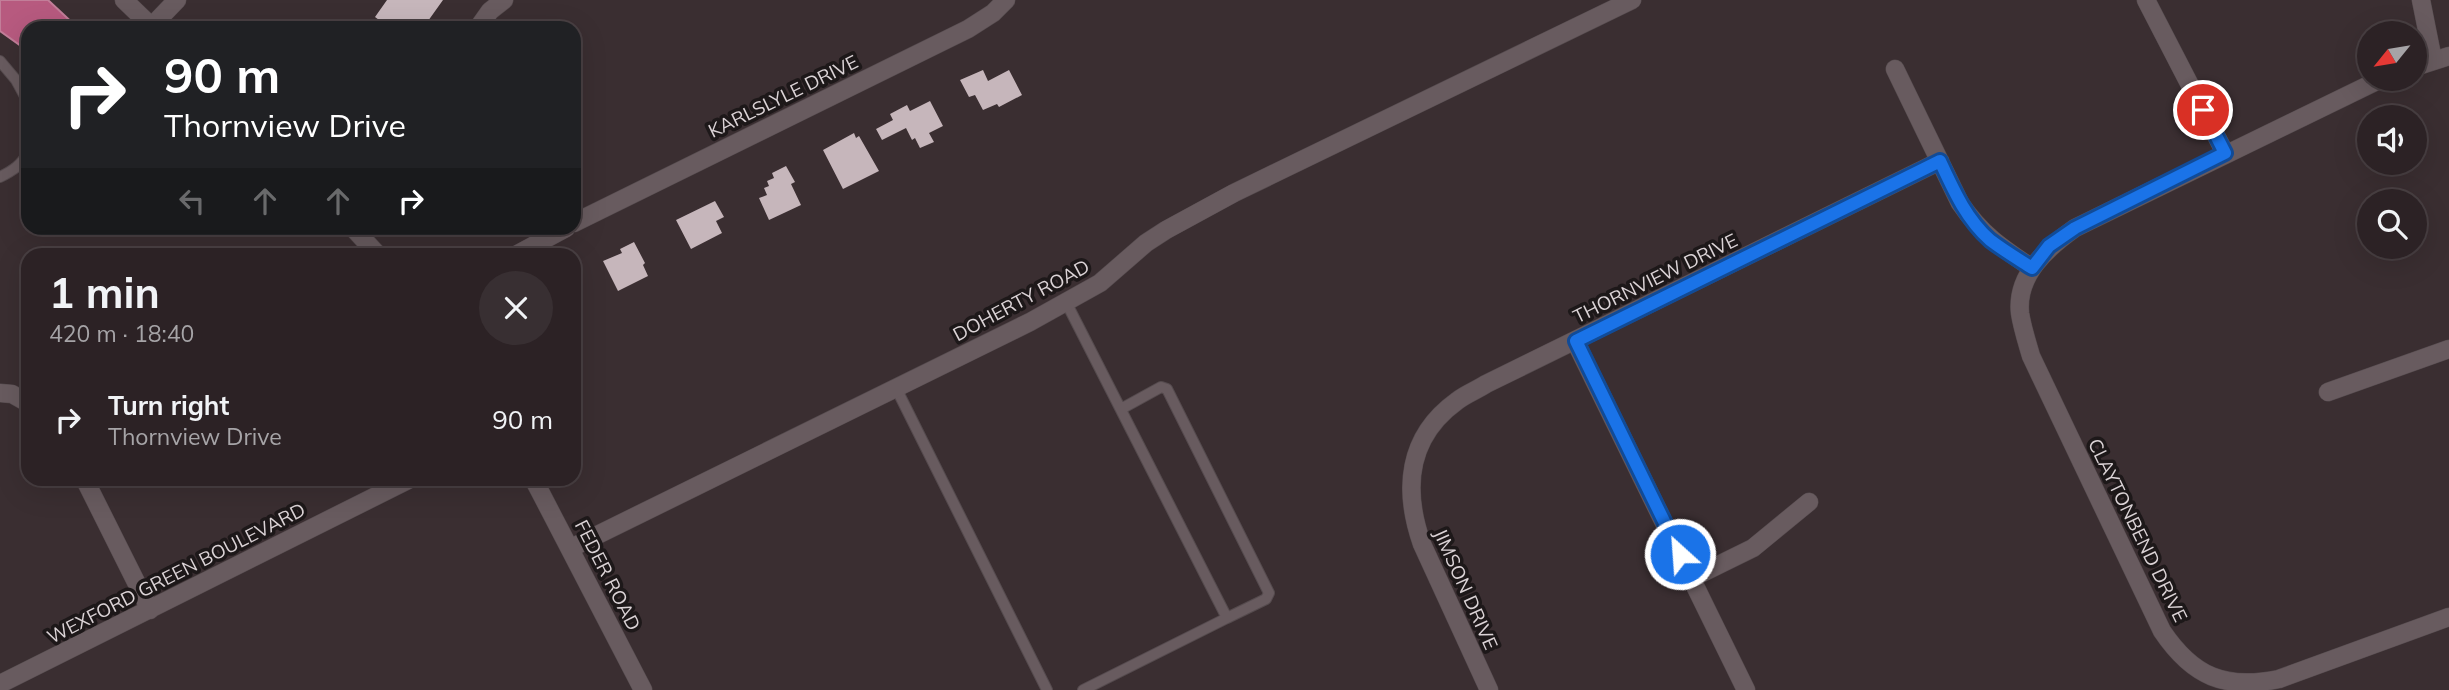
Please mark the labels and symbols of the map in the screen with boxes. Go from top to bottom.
north arrow [2357,21,2427,91]
street label: KARLSLYLE DRIVE [704,49,862,143]
pin [2173,80,2233,140]
street label: THORNVIEW DRIVE [1569,228,1741,328]
street label: DOHERTY ROAD [949,254,1093,346]
street label: CLAYTONBEND DRIVE [2083,434,2193,626]
street label: WEXFORD GREEN BOULEVARD [43,497,309,649]
street label: FEDER ROAD [570,516,646,634]
position arrow [1643,517,1717,591]
street label: JIMSON DRIVE [1429,525,1503,653]

